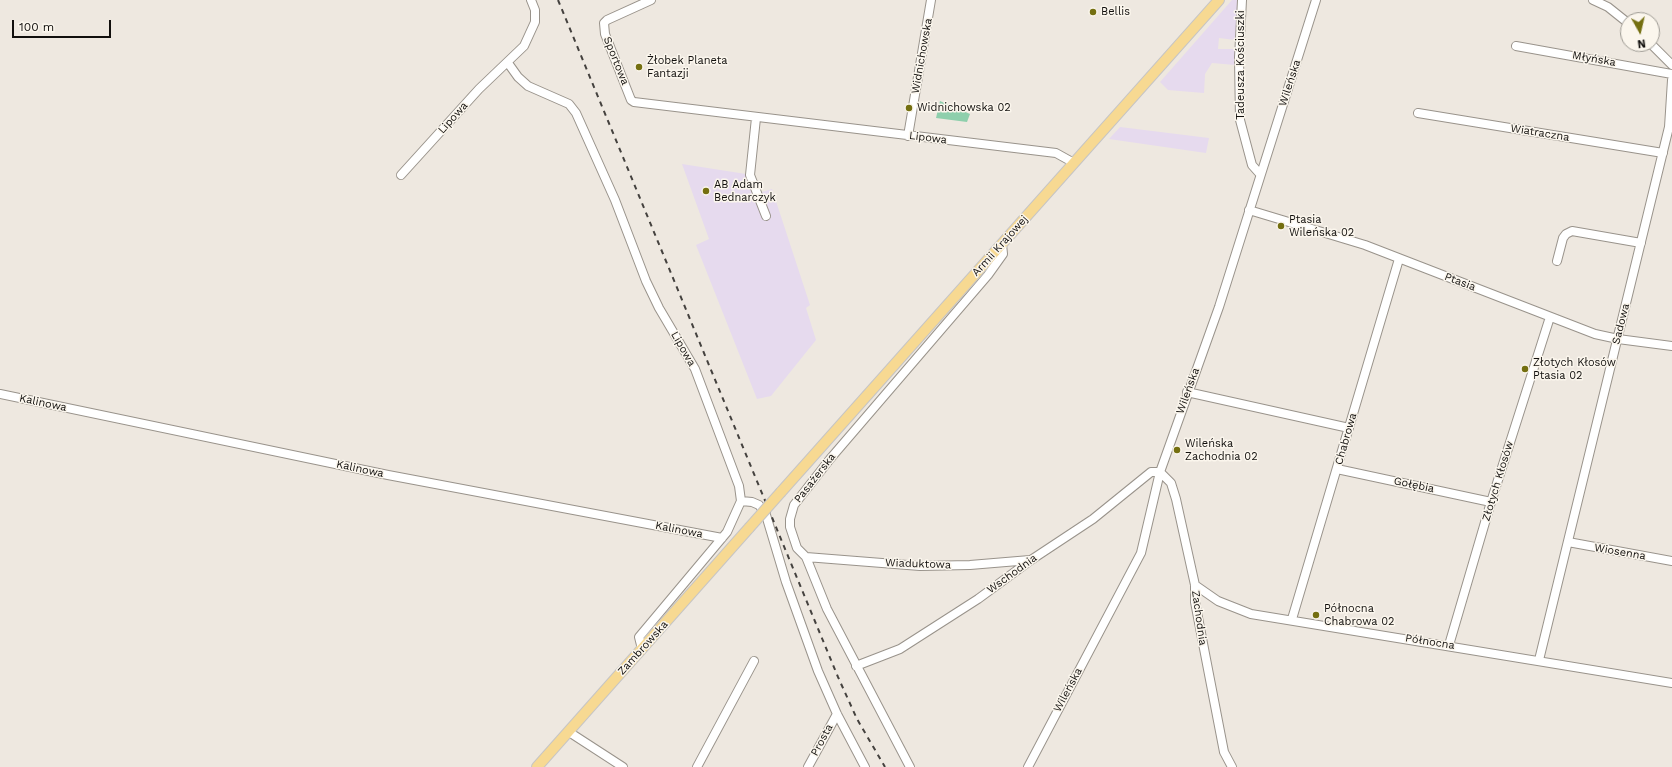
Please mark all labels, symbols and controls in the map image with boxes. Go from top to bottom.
place label: Bellis [1101,5,1130,19]
marker: Bellis [1088,7,1098,17]
street label: Tadeusza Kościuszki [1234,10,1248,120]
scale bar [14,12,113,38]
north arrow [1620,12,1660,52]
street label: Widnichowska [909,17,935,95]
text: 100 m [19,20,54,34]
street label: Sportowa [600,35,632,87]
text: N [1637,36,1647,50]
street label: Młyńska [1571,49,1617,69]
place label: Żłobek Planeta Fantazji [647,54,728,80]
street label: Wileńska [1276,58,1304,108]
marker: Żłobek Planeta Fantazji [634,62,644,72]
street label: Lipowa [435,99,471,137]
place label: Widnichowska 02 [917,101,1011,115]
marker: Widnichowska 02 [904,103,914,113]
street label: Wiatraczna [1509,122,1571,144]
street label: Lipowa [908,129,948,147]
place label: AB Adam Bednarczyk [714,178,776,204]
marker: AB Adam Bednarczyk [701,186,711,196]
street label: Armii Krajowej [969,213,1031,279]
place label: Ptasia Wileńska 02 [1289,213,1354,239]
marker: Ptasia Wileńska 02 [1276,221,1286,231]
street label: Ptasia [1442,270,1478,294]
street label: Sadowa [1610,302,1632,346]
street label: Lipowa [668,329,698,369]
place label: Złotych Kłosów Ptasia 02 [1533,356,1616,382]
marker: Złotych Kłosów Ptasia 02 [1520,364,1530,374]
street label: Wileńska [1174,366,1202,416]
street label: Kalinowa [18,392,68,414]
street label: Chabrowa [1332,411,1360,467]
place label: Wileńska Zachodnia 02 [1185,437,1258,463]
street label: Złotych Kłosów [1480,439,1516,523]
marker: Wileńska Zachodnia 02 [1172,445,1182,455]
street label: Pasażerska [791,450,839,506]
street label: Kalinowa [335,458,385,480]
street label: Gołębia [1393,474,1435,496]
street label: Kalinowa [654,519,704,541]
street label: Wiosenna [1593,541,1647,563]
street label: Wschodnia [984,551,1040,597]
street label: Wiaduktowa [885,556,951,572]
street label: Zachodnia [1189,590,1209,646]
place label: Północna Chabrowa 02 [1324,602,1395,628]
marker: Północna Chabrowa 02 [1311,610,1321,620]
street label: Zambrowska [615,618,671,678]
street label: Północna [1404,632,1456,652]
street label: Wileńska [1051,666,1085,714]
street label: Prosta [808,722,836,758]

